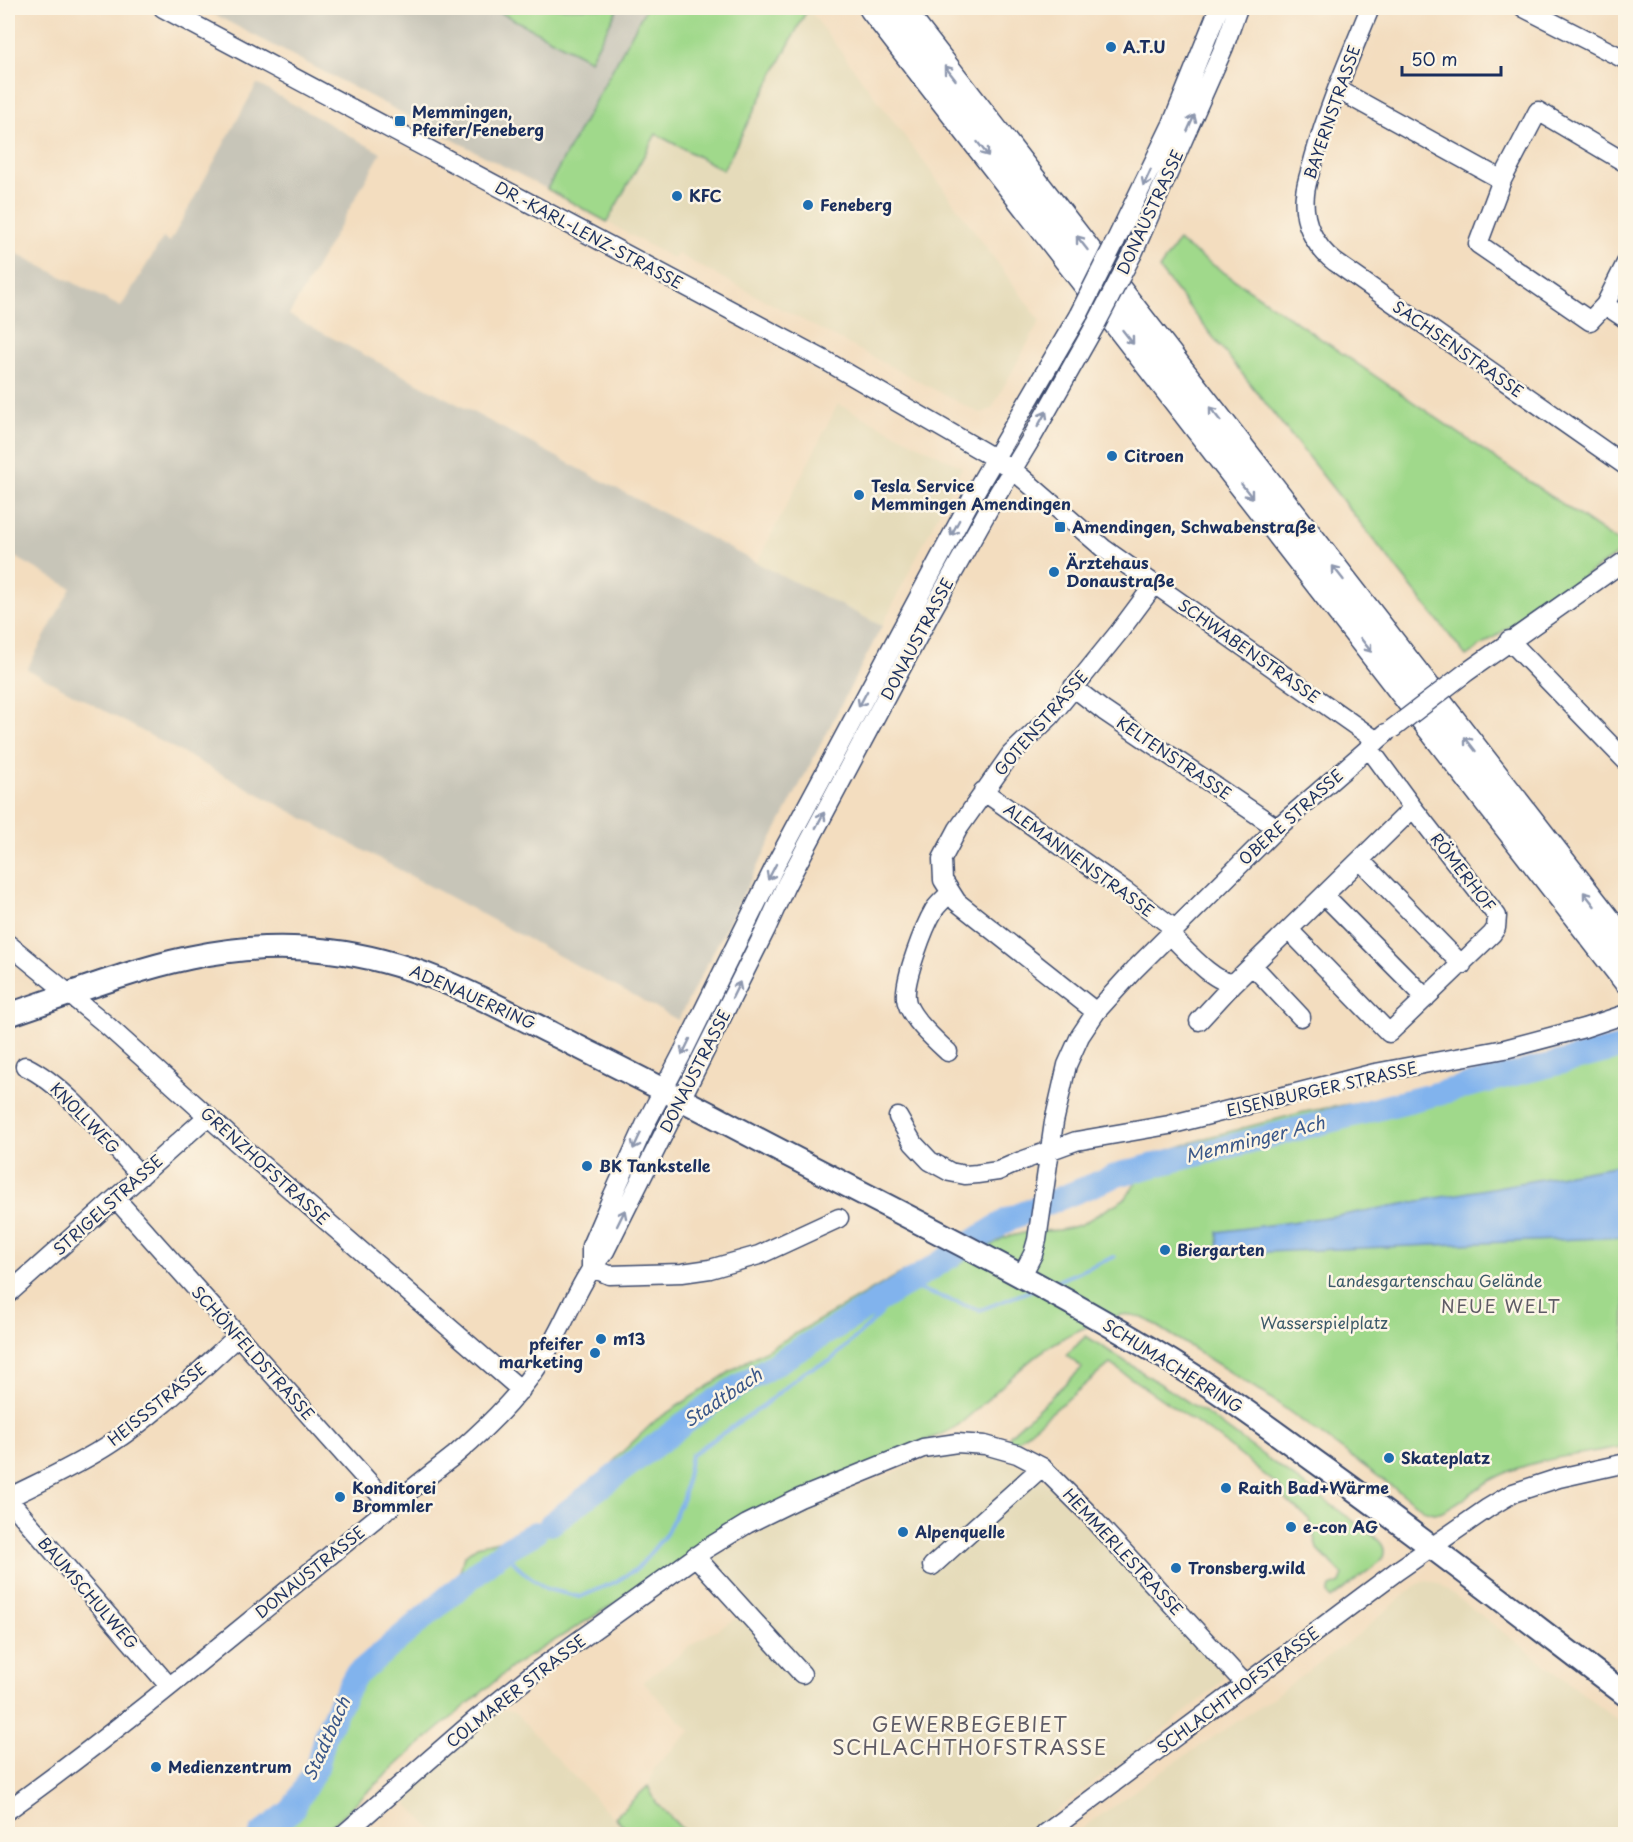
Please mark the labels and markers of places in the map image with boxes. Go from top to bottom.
place label: A.T.U [1123,34,1165,58]
marker: A.T.U [1104,40,1118,54]
place label: Memmingen, Pfeifer/Feneberg [412,99,544,141]
marker: Memmingen, Pfeifer/Feneberg [393,114,407,128]
place label: KFC [689,183,722,207]
marker: KFC [670,189,684,203]
place label: Feneberg [820,192,892,216]
marker: Feneberg [801,198,815,212]
place label: Citroen [1124,443,1184,467]
marker: Citroen [1105,449,1119,463]
place label: Tesla Service Memmingen Amendingen [871,473,1071,515]
marker: Tesla Service Memmingen Amendingen [852,488,866,502]
place label: Amendingen, Schwabenstraße [1072,514,1316,538]
marker: Amendingen, Schwabenstraße [1053,520,1067,534]
place label: Ärztehaus Donaustraße [1066,550,1175,592]
marker: Ärztehaus Donaustraße [1047,565,1061,579]
place label: BK Tankstelle [599,1153,711,1177]
marker: BK Tankstelle [580,1159,594,1173]
place label: Biergarten [1177,1237,1265,1261]
marker: Biergarten [1158,1243,1172,1257]
place label: m13 [613,1326,646,1350]
place label: pfeifer marketing [499,1331,584,1373]
marker: m13 [594,1332,608,1346]
marker: pfeifer marketing [588,1346,602,1360]
place label: Skateplatz [1401,1445,1490,1469]
marker: Skateplatz [1382,1451,1396,1465]
place label: Konditorei Brommler [352,1475,437,1517]
place label: Raith Bad+Wärme [1238,1475,1389,1499]
marker: Raith Bad+Wärme [1219,1481,1233,1495]
marker: Konditorei Brommler [333,1490,347,1504]
place label: e-con AG [1303,1514,1378,1538]
place label: Alpenquelle [914,1519,1005,1543]
marker: e-con AG [1284,1520,1298,1534]
marker: Alpenquelle [896,1525,910,1539]
place label: Tronsberg.wild [1188,1555,1306,1579]
marker: Tronsberg.wild [1169,1561,1183,1575]
place label: Medienzentrum [168,1754,292,1778]
marker: Medienzentrum [149,1760,163,1774]

